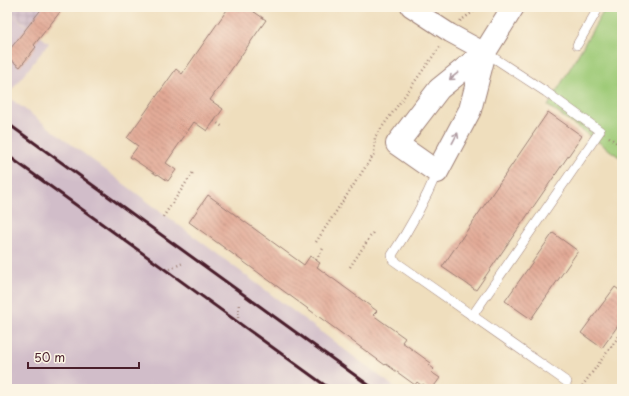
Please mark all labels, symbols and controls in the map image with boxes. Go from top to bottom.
one-way arrow [449,72,460,81]
one-way arrow [452,132,459,144]
scale bar [28,344,139,370]
text: 50 m [34,348,65,366]

